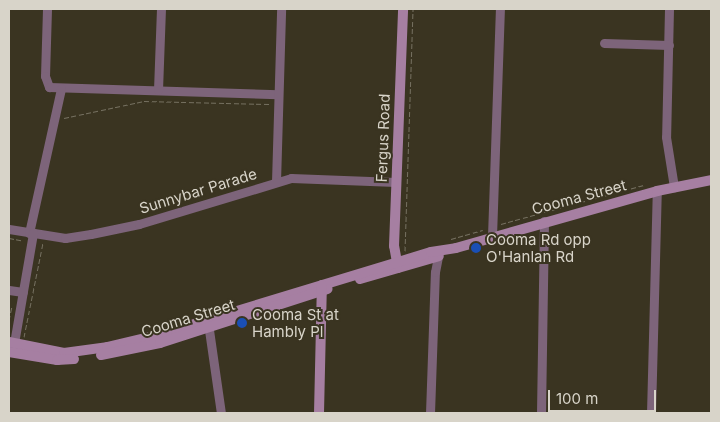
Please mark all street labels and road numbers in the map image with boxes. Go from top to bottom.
street label: Fergus Road [372,93,394,183]
street label: Sunnybar Parade [137,165,259,217]
street label: Cooma Street [530,176,628,218]
street label: Cooma Street [139,295,237,341]

